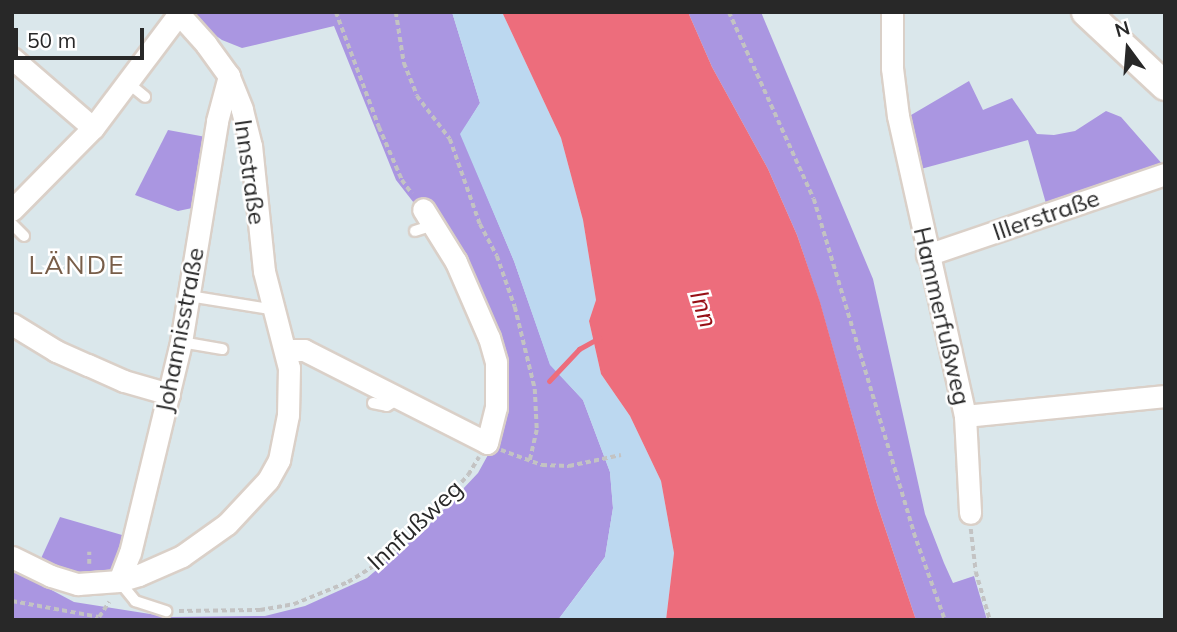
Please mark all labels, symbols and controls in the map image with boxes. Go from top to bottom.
scale bar [18,14,147,58]
north arrow [1093,14,1163,84]
text: N [1112,15,1132,42]
text: 50 m [27,27,76,53]
street label: Innstraße [228,118,272,226]
street label: Illerstraße [989,183,1103,247]
street label: Hammerfußweg [907,224,977,408]
street label: Johannisstraße [150,245,210,415]
district label: LÄNDE [29,249,125,281]
water label: Inn [683,286,725,332]
street label: Innfußweg [362,474,468,576]

